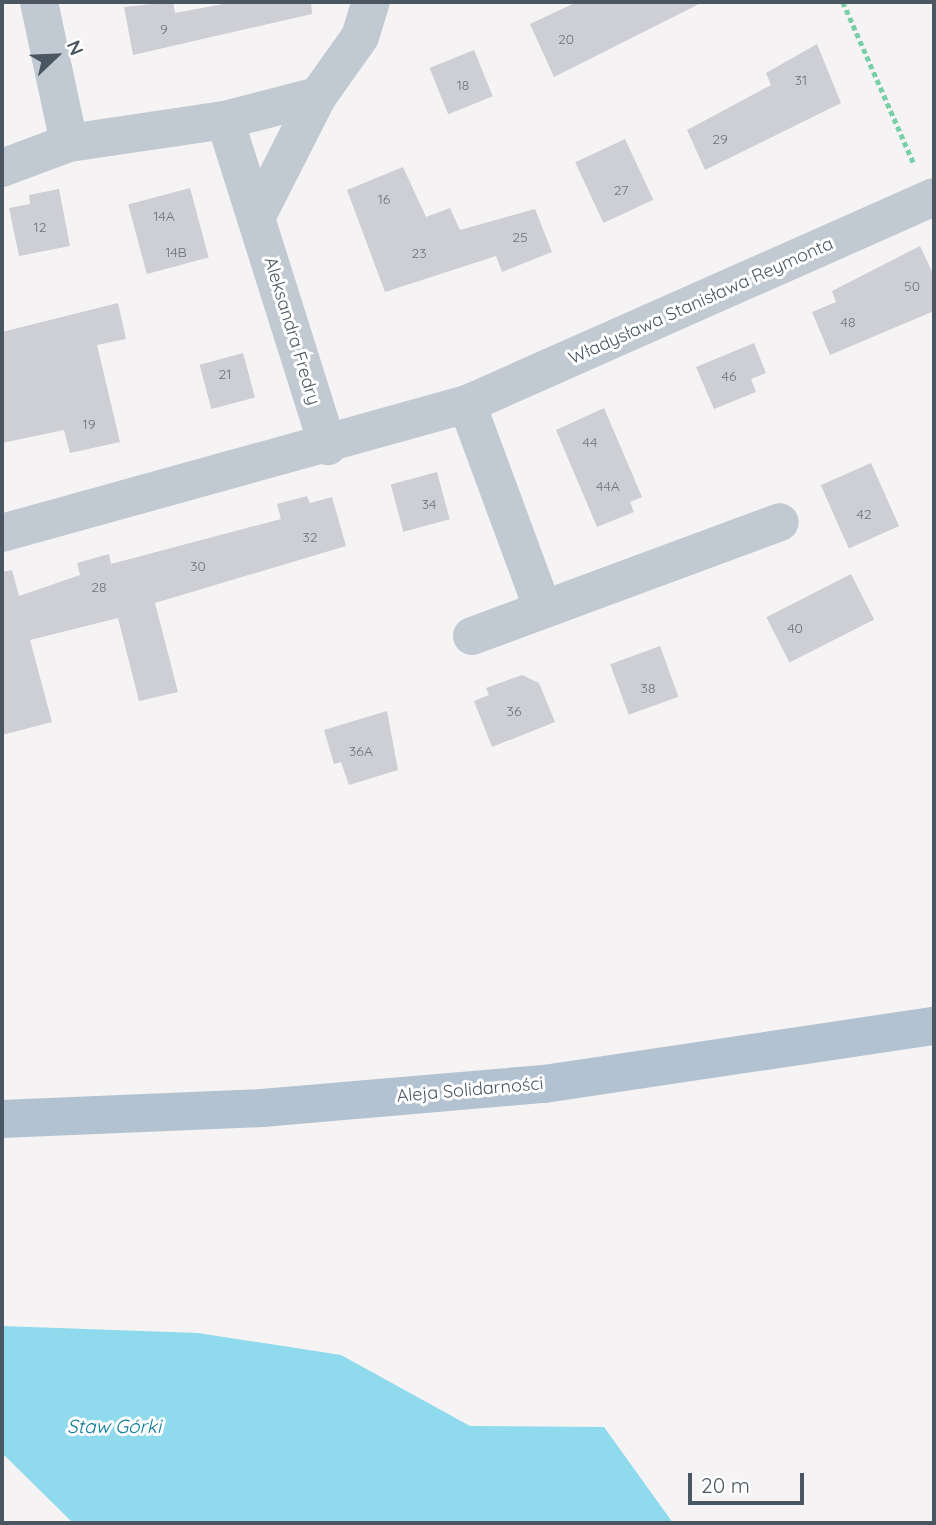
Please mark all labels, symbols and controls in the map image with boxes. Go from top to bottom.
north arrow [21,21,91,91]
house number: 9 [160,21,168,37]
house number: 20 [558,31,574,47]
text: N [62,37,89,59]
house number: 31 [795,72,807,88]
house number: 18 [457,77,469,93]
house number: 29 [712,131,728,147]
house number: 27 [614,182,628,198]
house number: 16 [378,191,390,207]
house number: 14A [153,208,175,224]
house number: 12 [34,219,46,235]
house number: 25 [512,229,528,245]
street label: Władysława Stanisława Reymonta [565,233,837,369]
house number: 14B [165,244,187,260]
house number: 23 [411,245,427,261]
street label: Aleksandra Fredry [259,254,325,408]
house number: 50 [904,278,920,294]
house number: 48 [841,314,855,330]
house number: 21 [219,366,231,382]
house number: 46 [722,368,736,384]
house number: 19 [83,416,95,432]
house number: 44 [583,434,597,450]
house number: 44A [596,478,620,494]
house number: 34 [422,496,436,512]
house number: 42 [856,506,872,522]
house number: 32 [302,529,318,545]
house number: 30 [190,558,206,574]
house number: 28 [91,579,107,595]
house number: 40 [787,620,803,636]
house number: 38 [641,680,655,696]
house number: 36 [507,703,521,719]
house number: 36A [349,743,373,759]
street label: Aleja Solidarności [396,1073,544,1107]
water label: Staw Górki [67,1416,161,1438]
scale bar [691,1458,806,1502]
text: 20 m [701,1472,750,1498]

